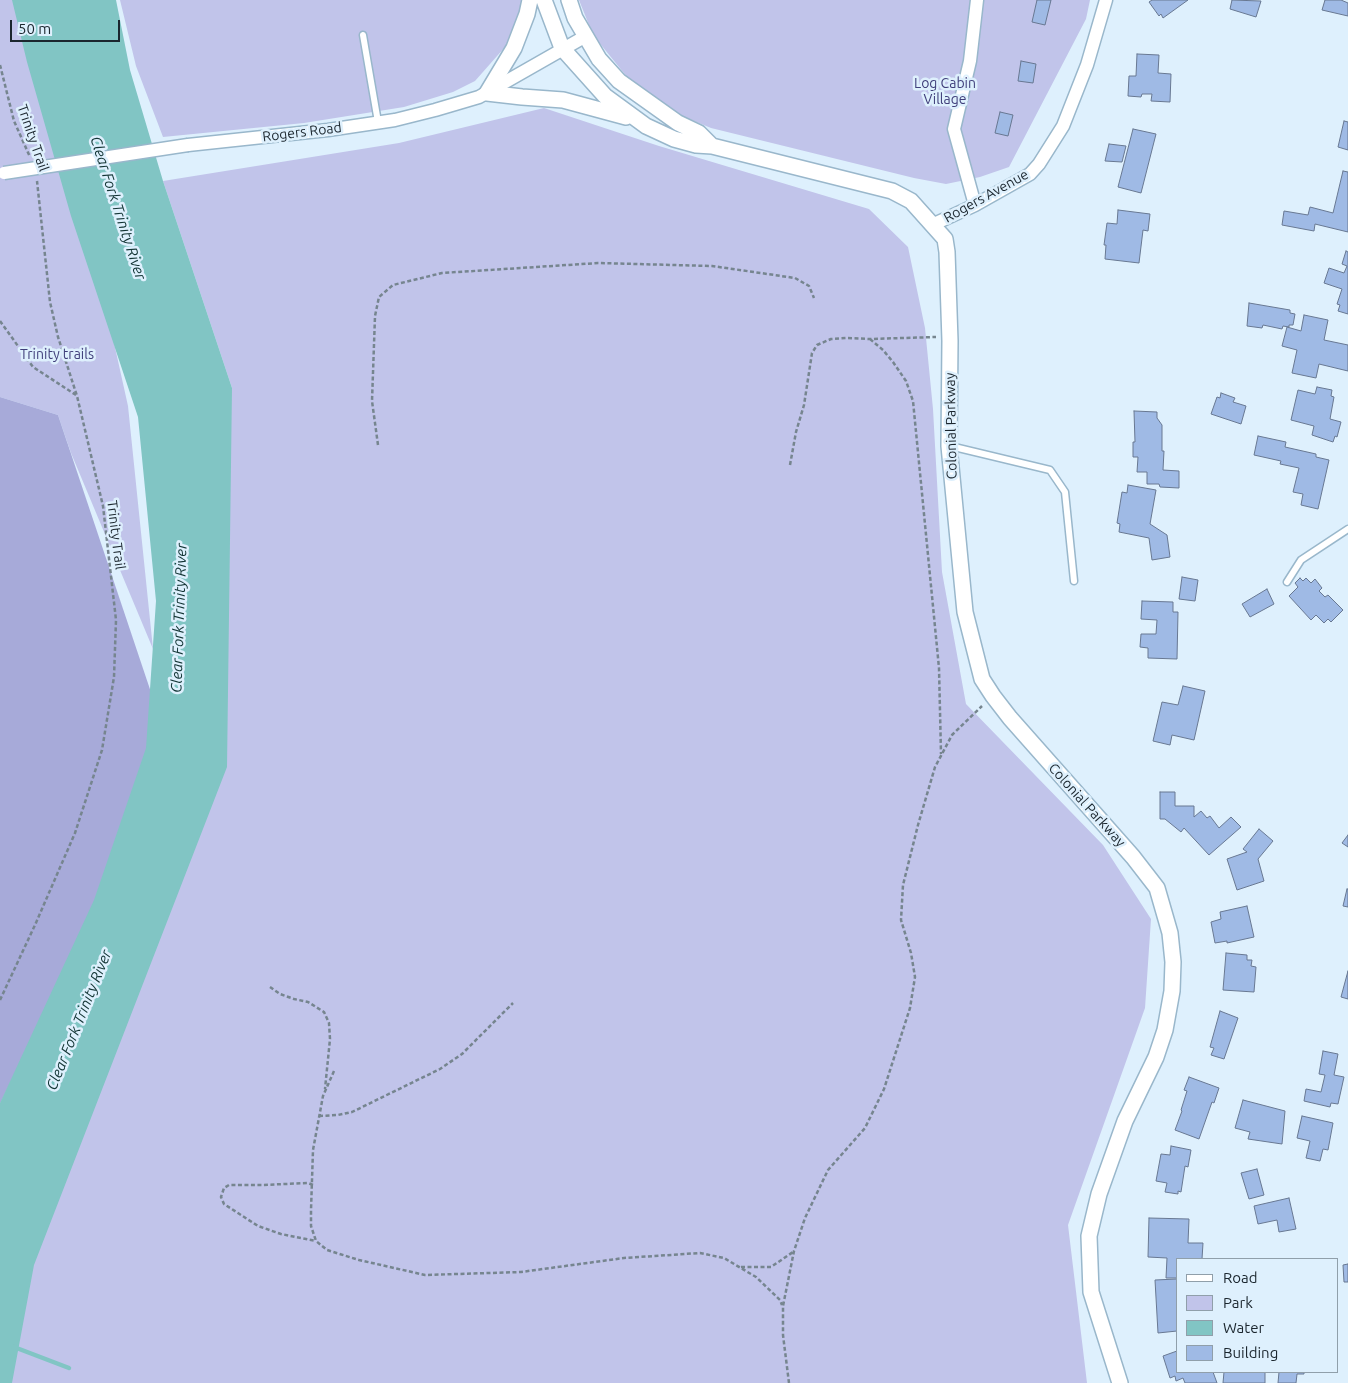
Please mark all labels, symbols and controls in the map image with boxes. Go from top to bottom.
scale bar [12,10,122,42]
text: 50 m [18,20,51,37]
park label: Log Cabin Village [914,75,976,108]
street label: Trinity Trail [14,102,52,174]
street label: Rogers Road [262,119,342,145]
water label: Clear Fork Trinity River [86,134,150,282]
street label: Rogers Avenue [941,166,1031,226]
park label: Trinity trails [20,346,94,362]
street label: Colonial Parkway [942,373,960,479]
street label: Trinity Trail [103,499,129,571]
water label: Clear Fork Trinity River [167,543,191,693]
street label: Colonial Parkway [1045,760,1129,850]
water label: Clear Fork Trinity River [43,947,115,1093]
legend [1176,1258,1338,1373]
text: Road [1223,1269,1258,1286]
text: Park [1223,1294,1253,1311]
text: Water [1223,1319,1264,1336]
text: Building [1223,1344,1278,1361]

